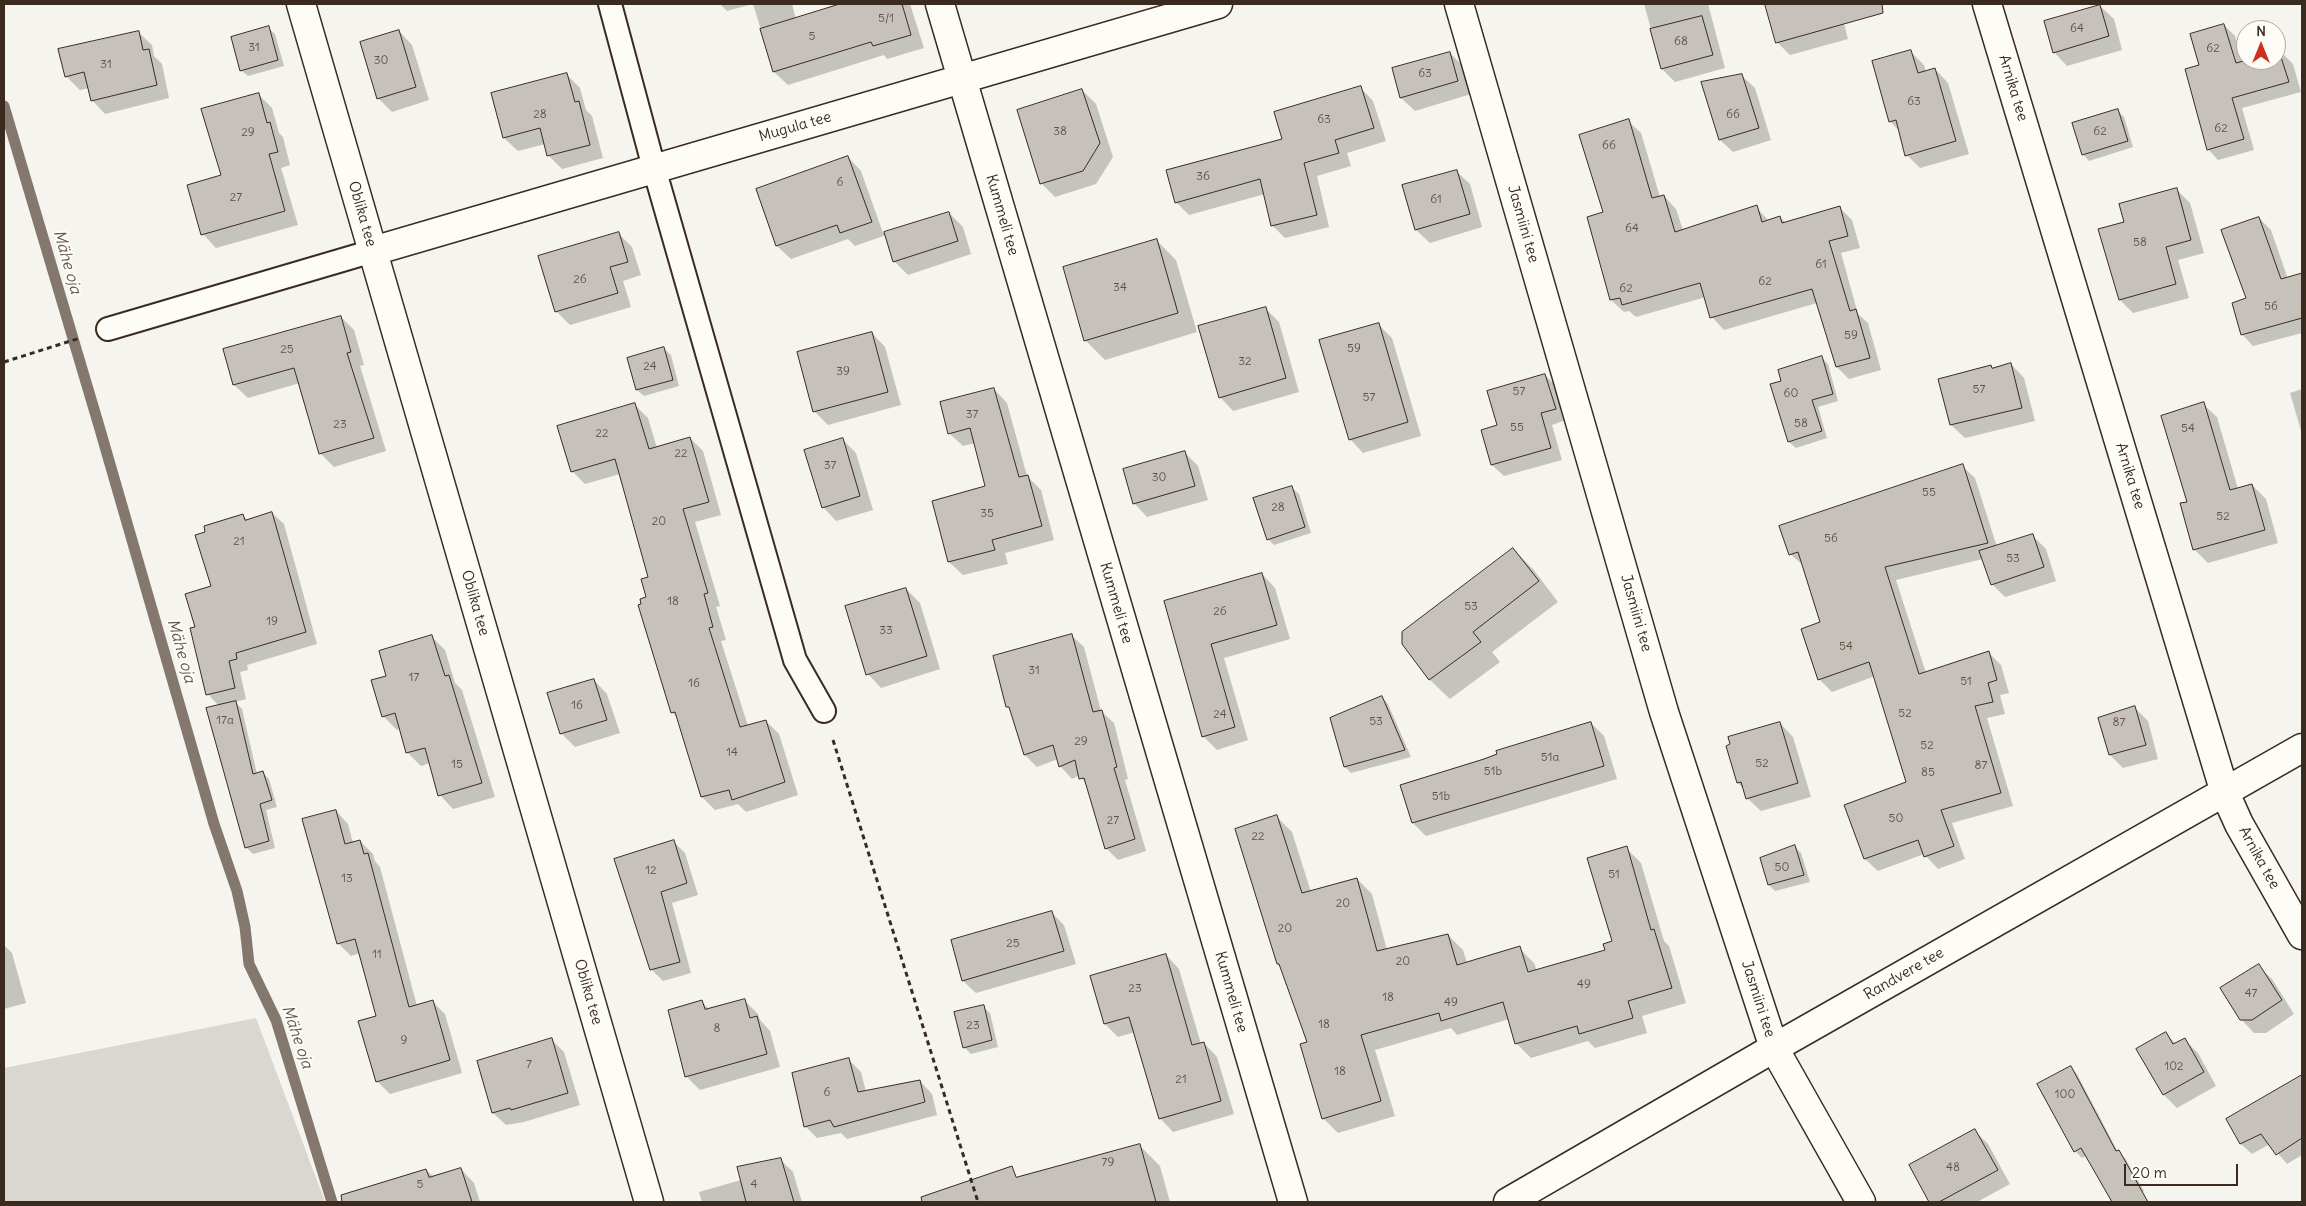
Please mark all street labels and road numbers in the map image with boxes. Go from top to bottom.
street label: Arnika tee [1994,53,2032,123]
street label: Mugula tee [757,108,833,146]
street label: Kummeli tee [982,172,1022,258]
street label: Oblika tee [344,179,380,249]
street label: Jasmiini tee [1503,183,1543,265]
street label: Arnika tee [2111,441,2149,511]
street label: Kummeli tee [1096,560,1136,646]
street label: Oblika tee [457,568,493,638]
street label: Jasmiini tee [1616,572,1656,654]
street label: Arnika tee [2235,824,2283,892]
street label: Randvere tee [1861,944,1947,1004]
street label: Kummeli tee [1211,949,1251,1035]
street label: Oblika tee [570,957,606,1027]
street label: Jasmiini tee [1737,958,1779,1040]

